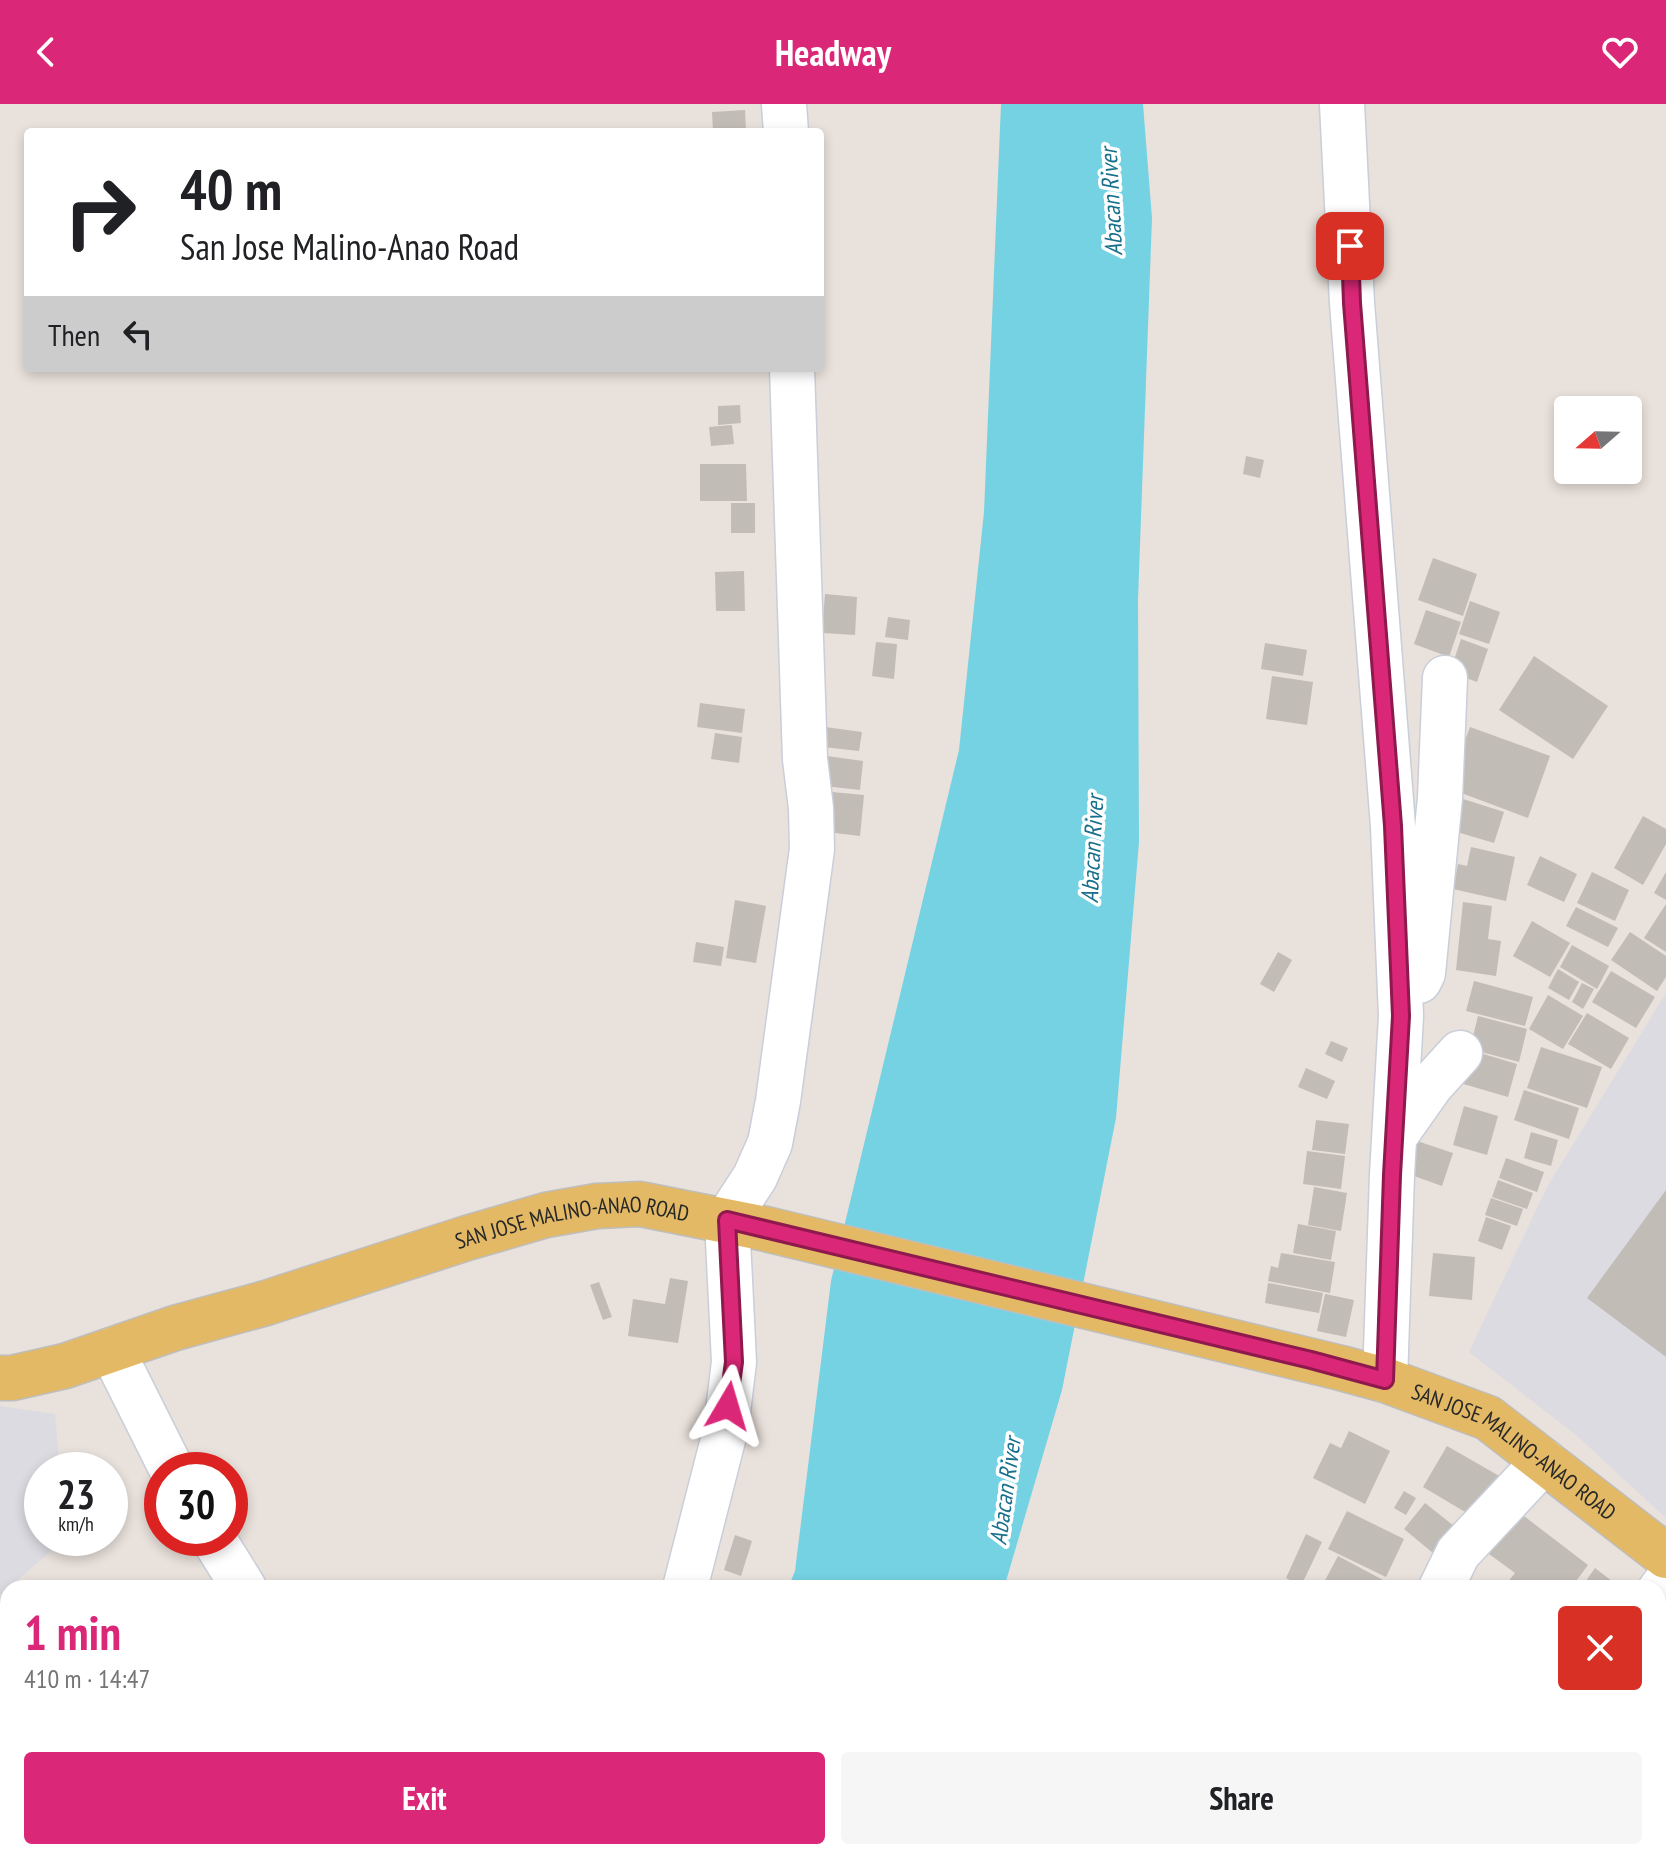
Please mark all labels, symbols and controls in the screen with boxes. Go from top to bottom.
text: Headway [775,29,891,76]
icon: back [24,30,68,74]
icon: heart [1598,30,1642,74]
water label: Abacan River [1093,144,1129,257]
text: 40 m [180,153,282,225]
icon: right [48,160,152,264]
pin [1316,212,1384,280]
text: San Jose Malino-Anao Road [180,223,519,270]
icon: arrive [1328,224,1372,268]
icon: left [116,312,160,356]
text: Then [48,315,100,354]
north arrow [1554,396,1642,484]
map controls [1554,396,1642,484]
water label: Abacan River [1074,791,1110,904]
street label: SAN JOSE MALINO-ANAO ROAD [452,1190,692,1255]
position arrow [686,1364,770,1448]
street label: SAN JOSE MALINO-ANAO ROAD [1408,1377,1622,1526]
water label: Abacan River [982,1432,1028,1546]
speed limit sign: 30 [144,1452,248,1556]
text: 23 [57,1468,95,1520]
text: km/h [58,1511,94,1537]
text: 1 min [24,1601,121,1663]
button: close [1558,1606,1642,1690]
text: 410 m · 14:47 [24,1662,150,1695]
button: Exit [24,1752,825,1844]
button: Share [841,1752,1642,1844]

